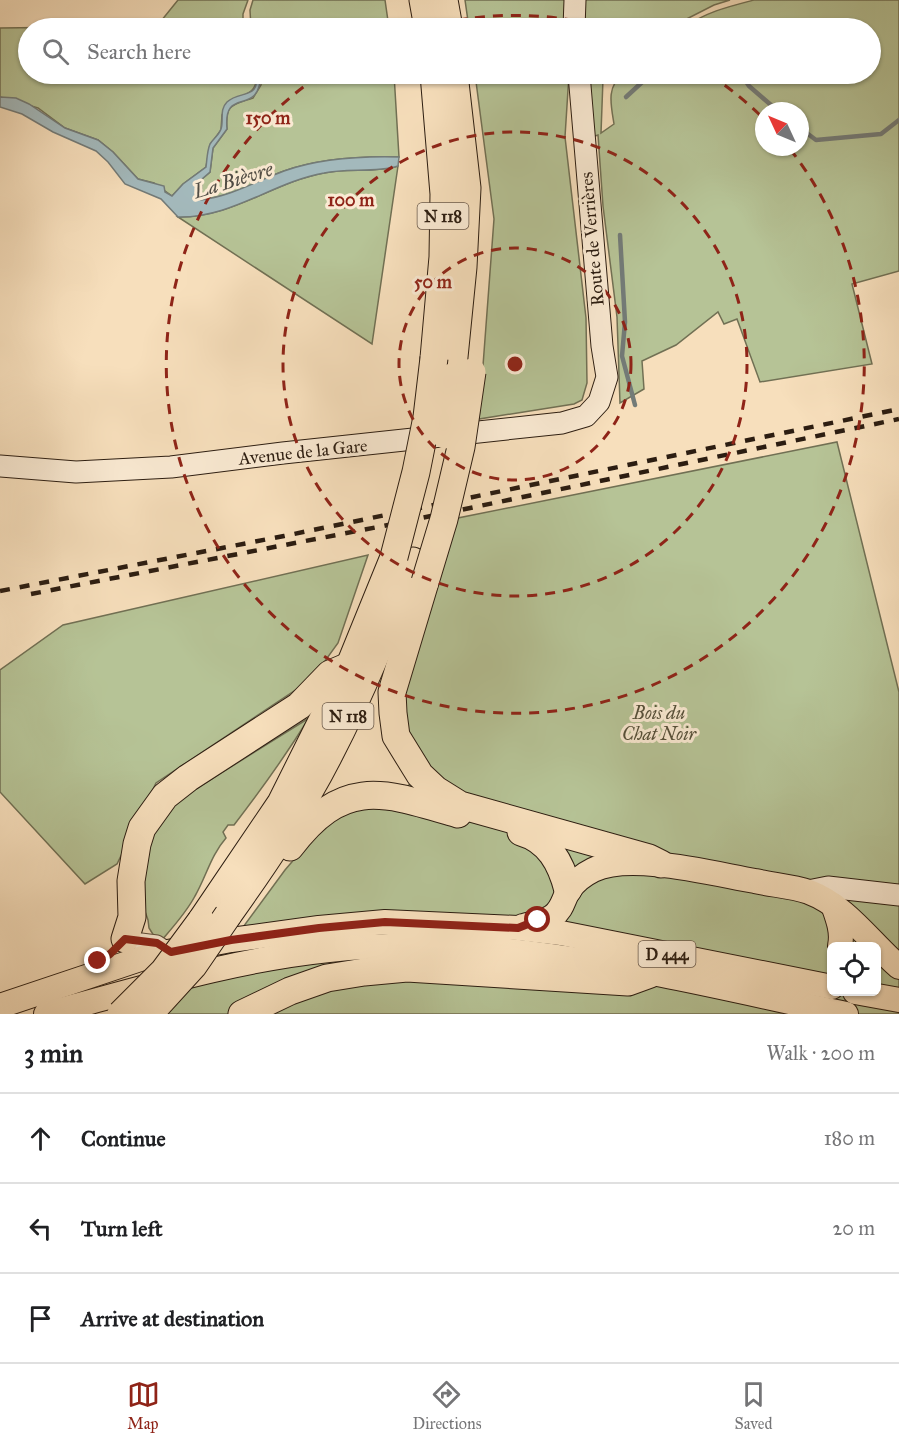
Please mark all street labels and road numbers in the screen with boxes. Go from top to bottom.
street label: Route de Verrières [575,171,609,307]
road number: N 118 [418,203,468,229]
street label: Avenue de la Gare [236,434,369,470]
road number: N 118 [322,703,374,729]
road number: D 444 [638,941,696,967]

